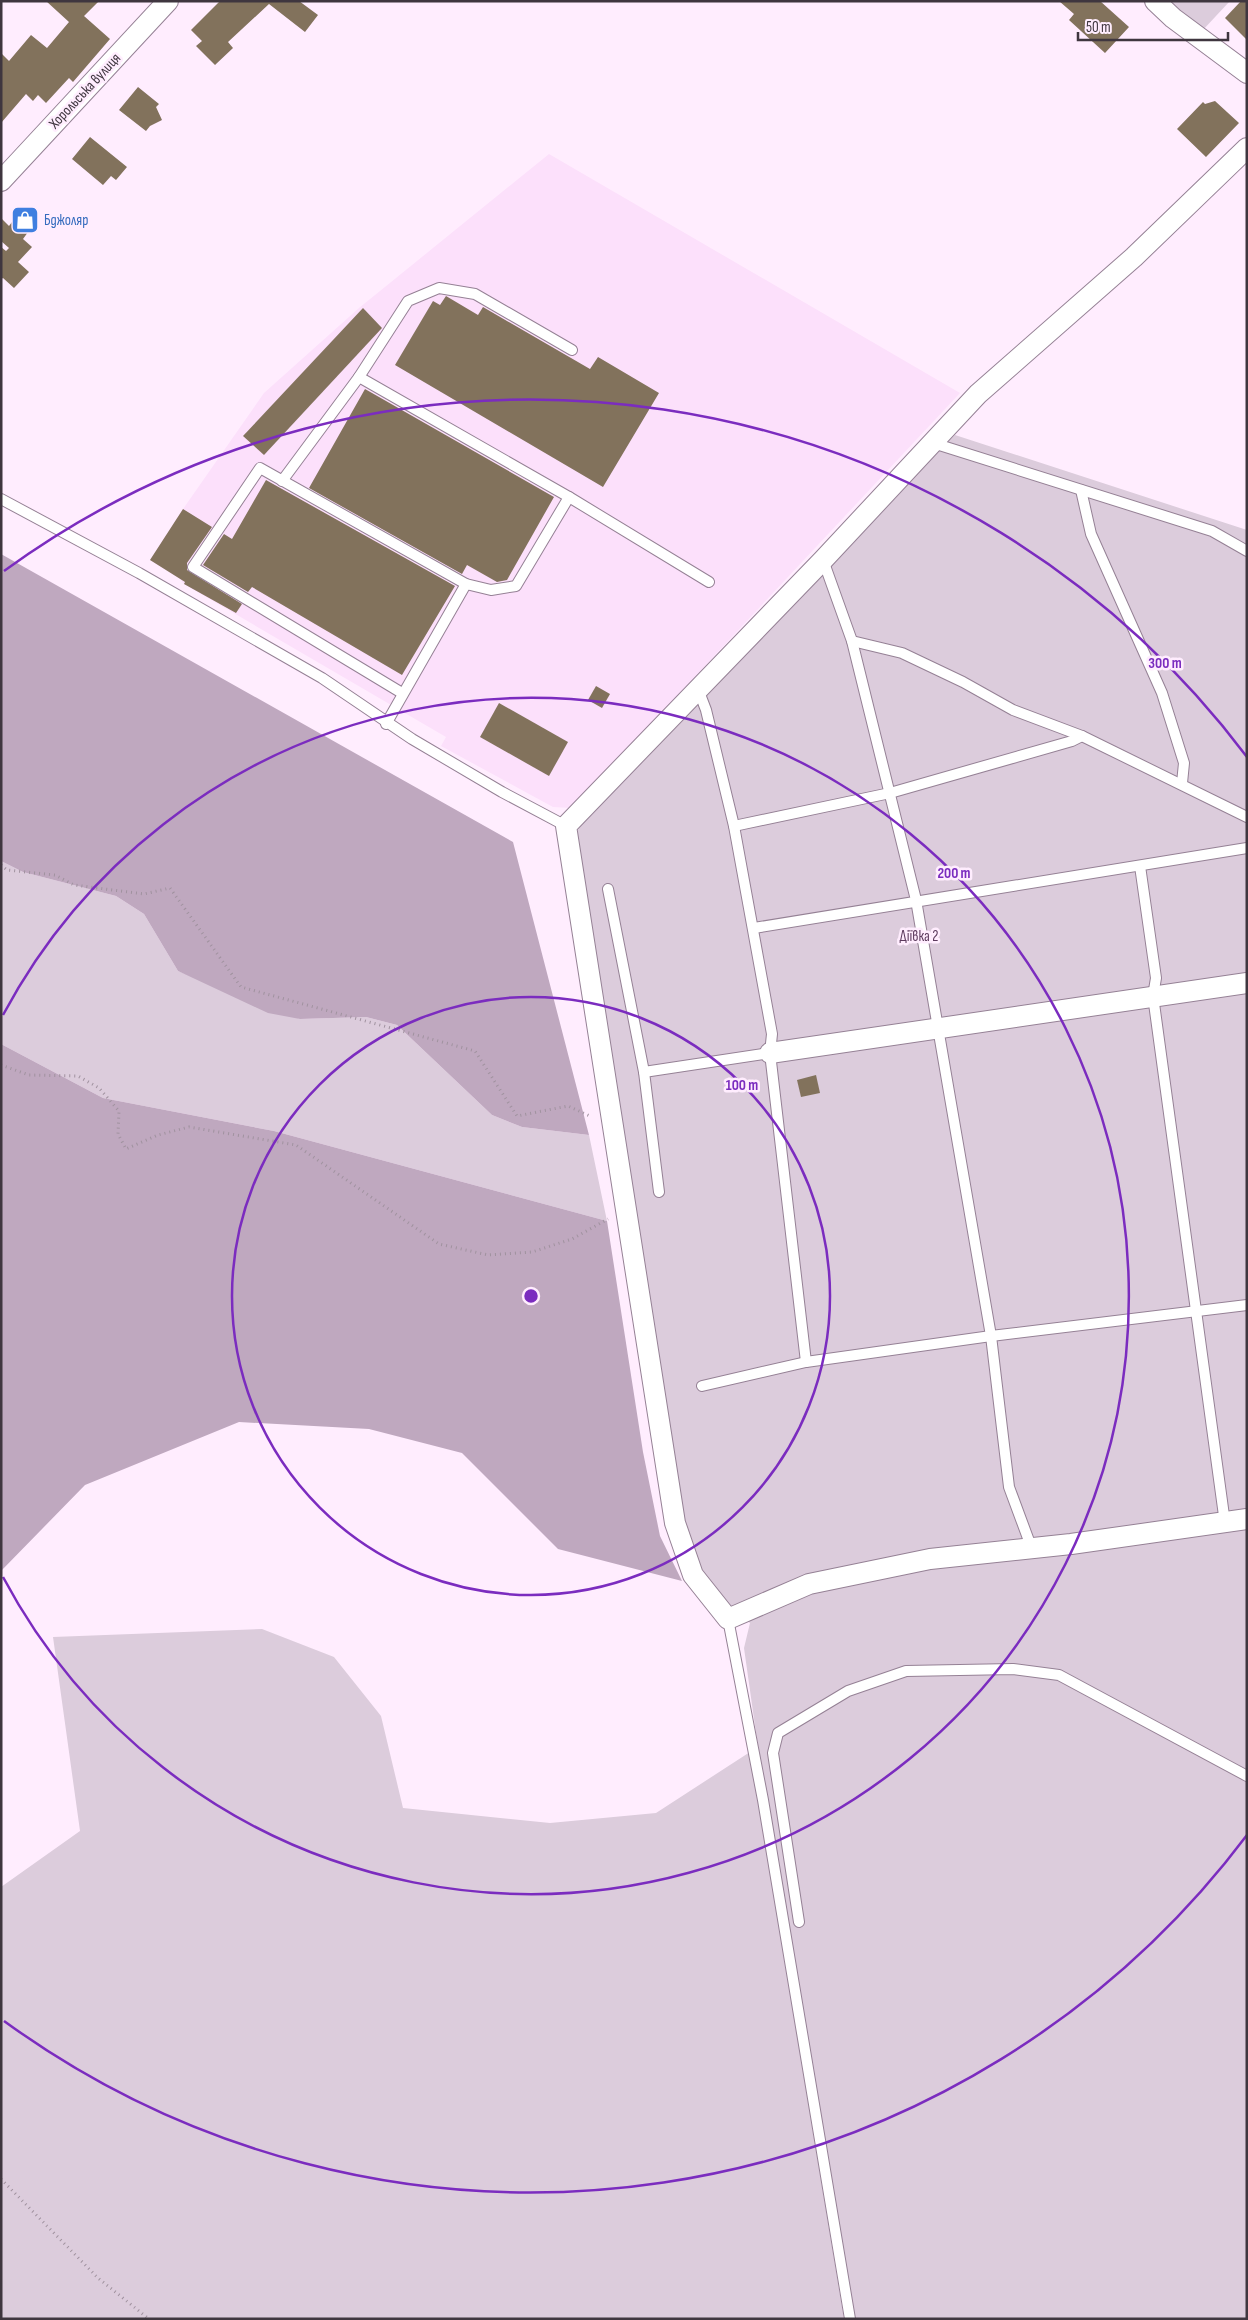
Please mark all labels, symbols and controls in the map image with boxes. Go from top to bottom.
scale bar [1078,10,1228,42]
text: 50 m [1086,18,1111,37]
street label: Хорольська вулиця [44,49,125,134]
shop icon: Бджоляр [10,205,40,235]
place label: Бджоляр [44,211,88,230]
text: 300 m [1148,654,1182,673]
text: 200 m [937,864,971,883]
park label: Діївка 2 [900,927,938,946]
text: 100 m [726,1076,758,1095]
centre of rings [522,1287,540,1305]

